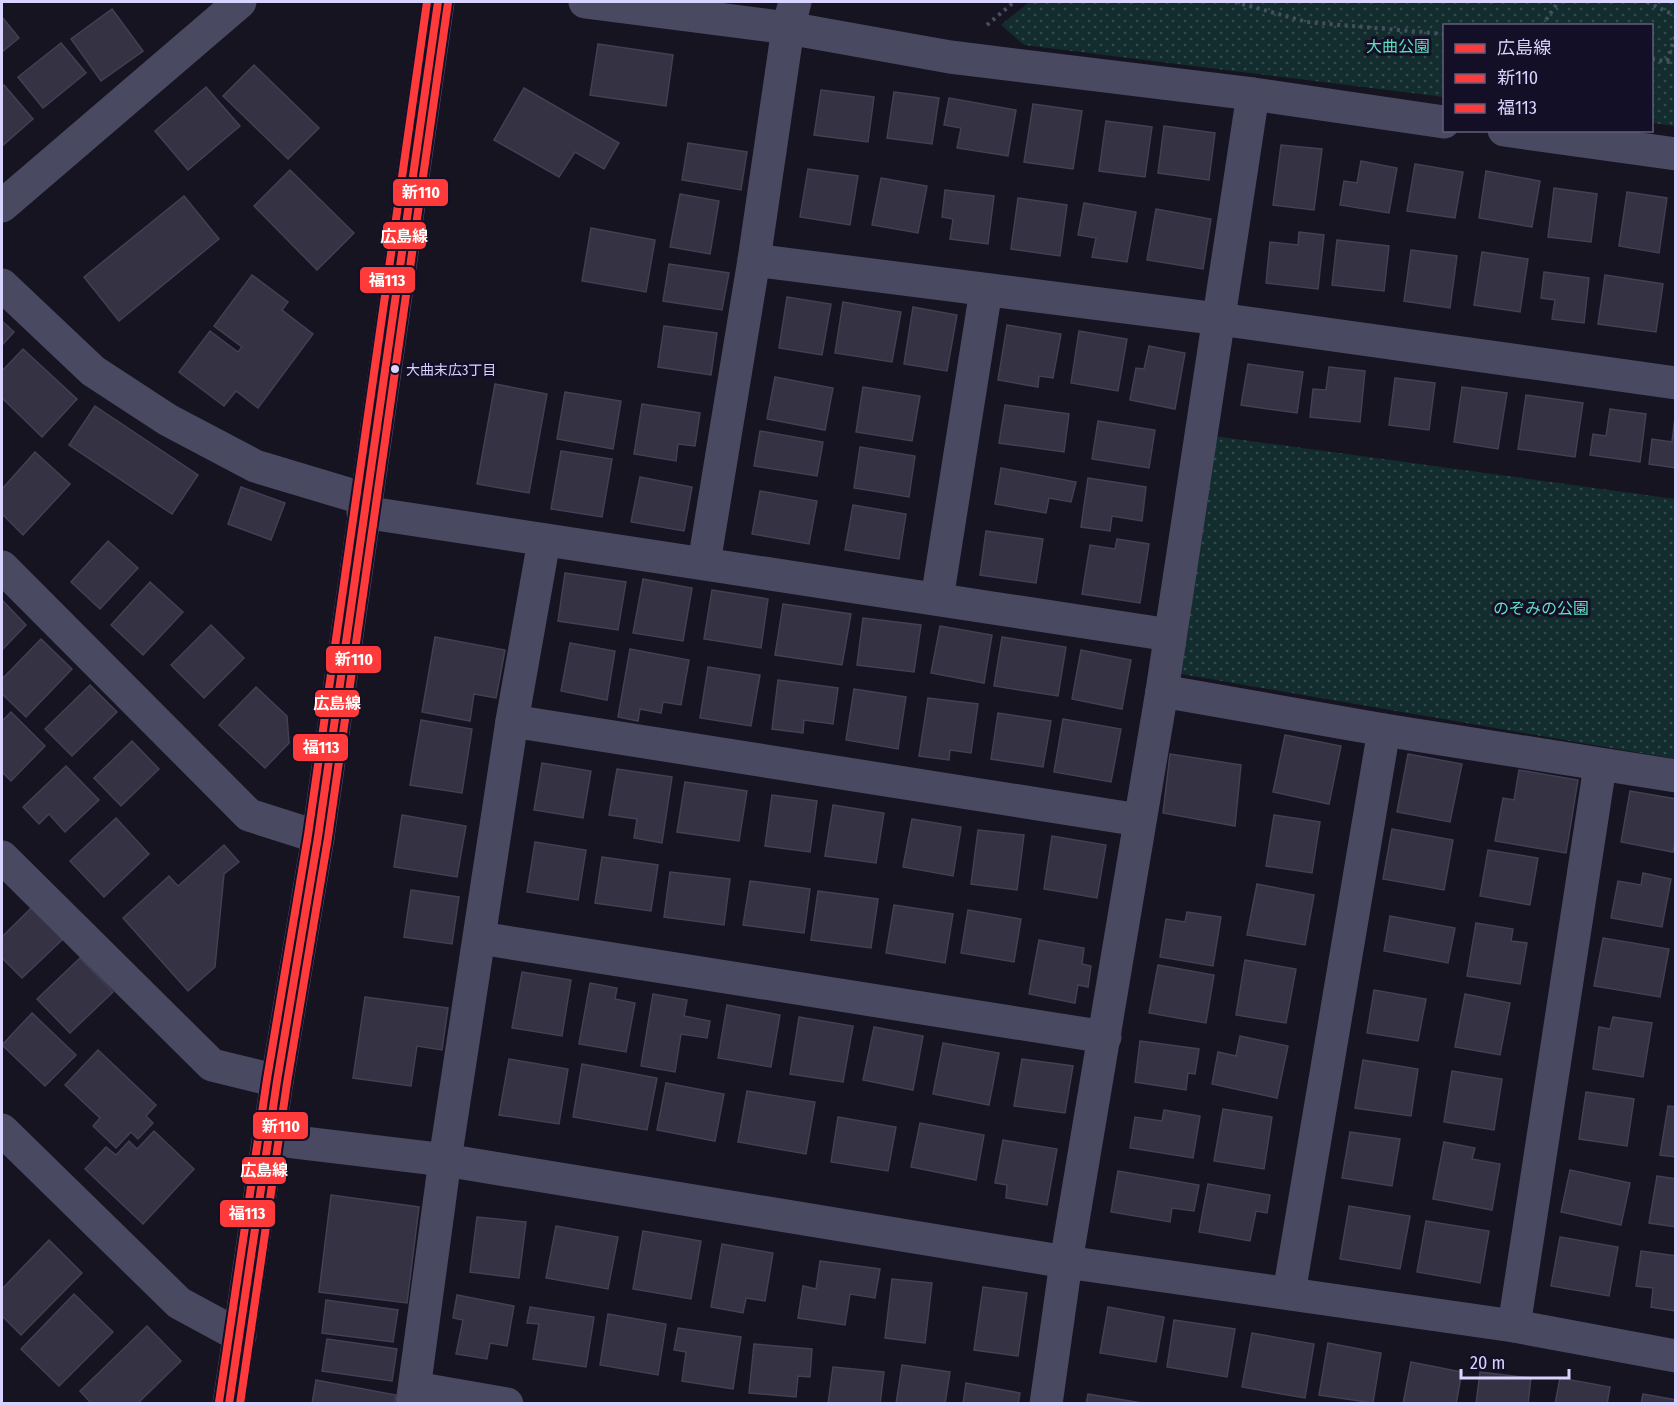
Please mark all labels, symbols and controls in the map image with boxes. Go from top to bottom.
legend [1443,24,1653,132]
park label: 大曲公園 [1366,37,1430,56]
text: 広島線 [1497,37,1551,59]
text: 新110 [1497,67,1538,89]
text: 福113 [1497,97,1537,119]
line badge: 新110 [392,178,449,207]
text: 新110 [402,183,440,202]
line badge: 広島線 [382,221,427,250]
text: 広島線 [380,227,428,246]
line badge: 福113 [359,266,416,294]
text: 福113 [369,271,406,290]
place label: 大曲末広3丁目 [406,362,496,379]
marker: 大曲末広3丁目 [389,363,401,375]
park label: のぞみの公園 [1493,599,1589,618]
line badge: 新110 [325,645,382,674]
text: 新110 [335,650,373,669]
line badge: 広島線 [314,689,360,718]
text: 広島線 [313,694,361,713]
line badge: 福113 [292,733,349,762]
text: 福113 [303,738,340,757]
line badge: 新110 [252,1111,309,1140]
text: 新110 [262,1117,300,1136]
line badge: 広島線 [241,1156,287,1185]
text: 広島線 [240,1161,288,1180]
line badge: 福113 [219,1199,276,1228]
text: 福113 [229,1204,266,1223]
scale bar [1461,1342,1569,1380]
text: 20 m [1470,1352,1505,1374]

